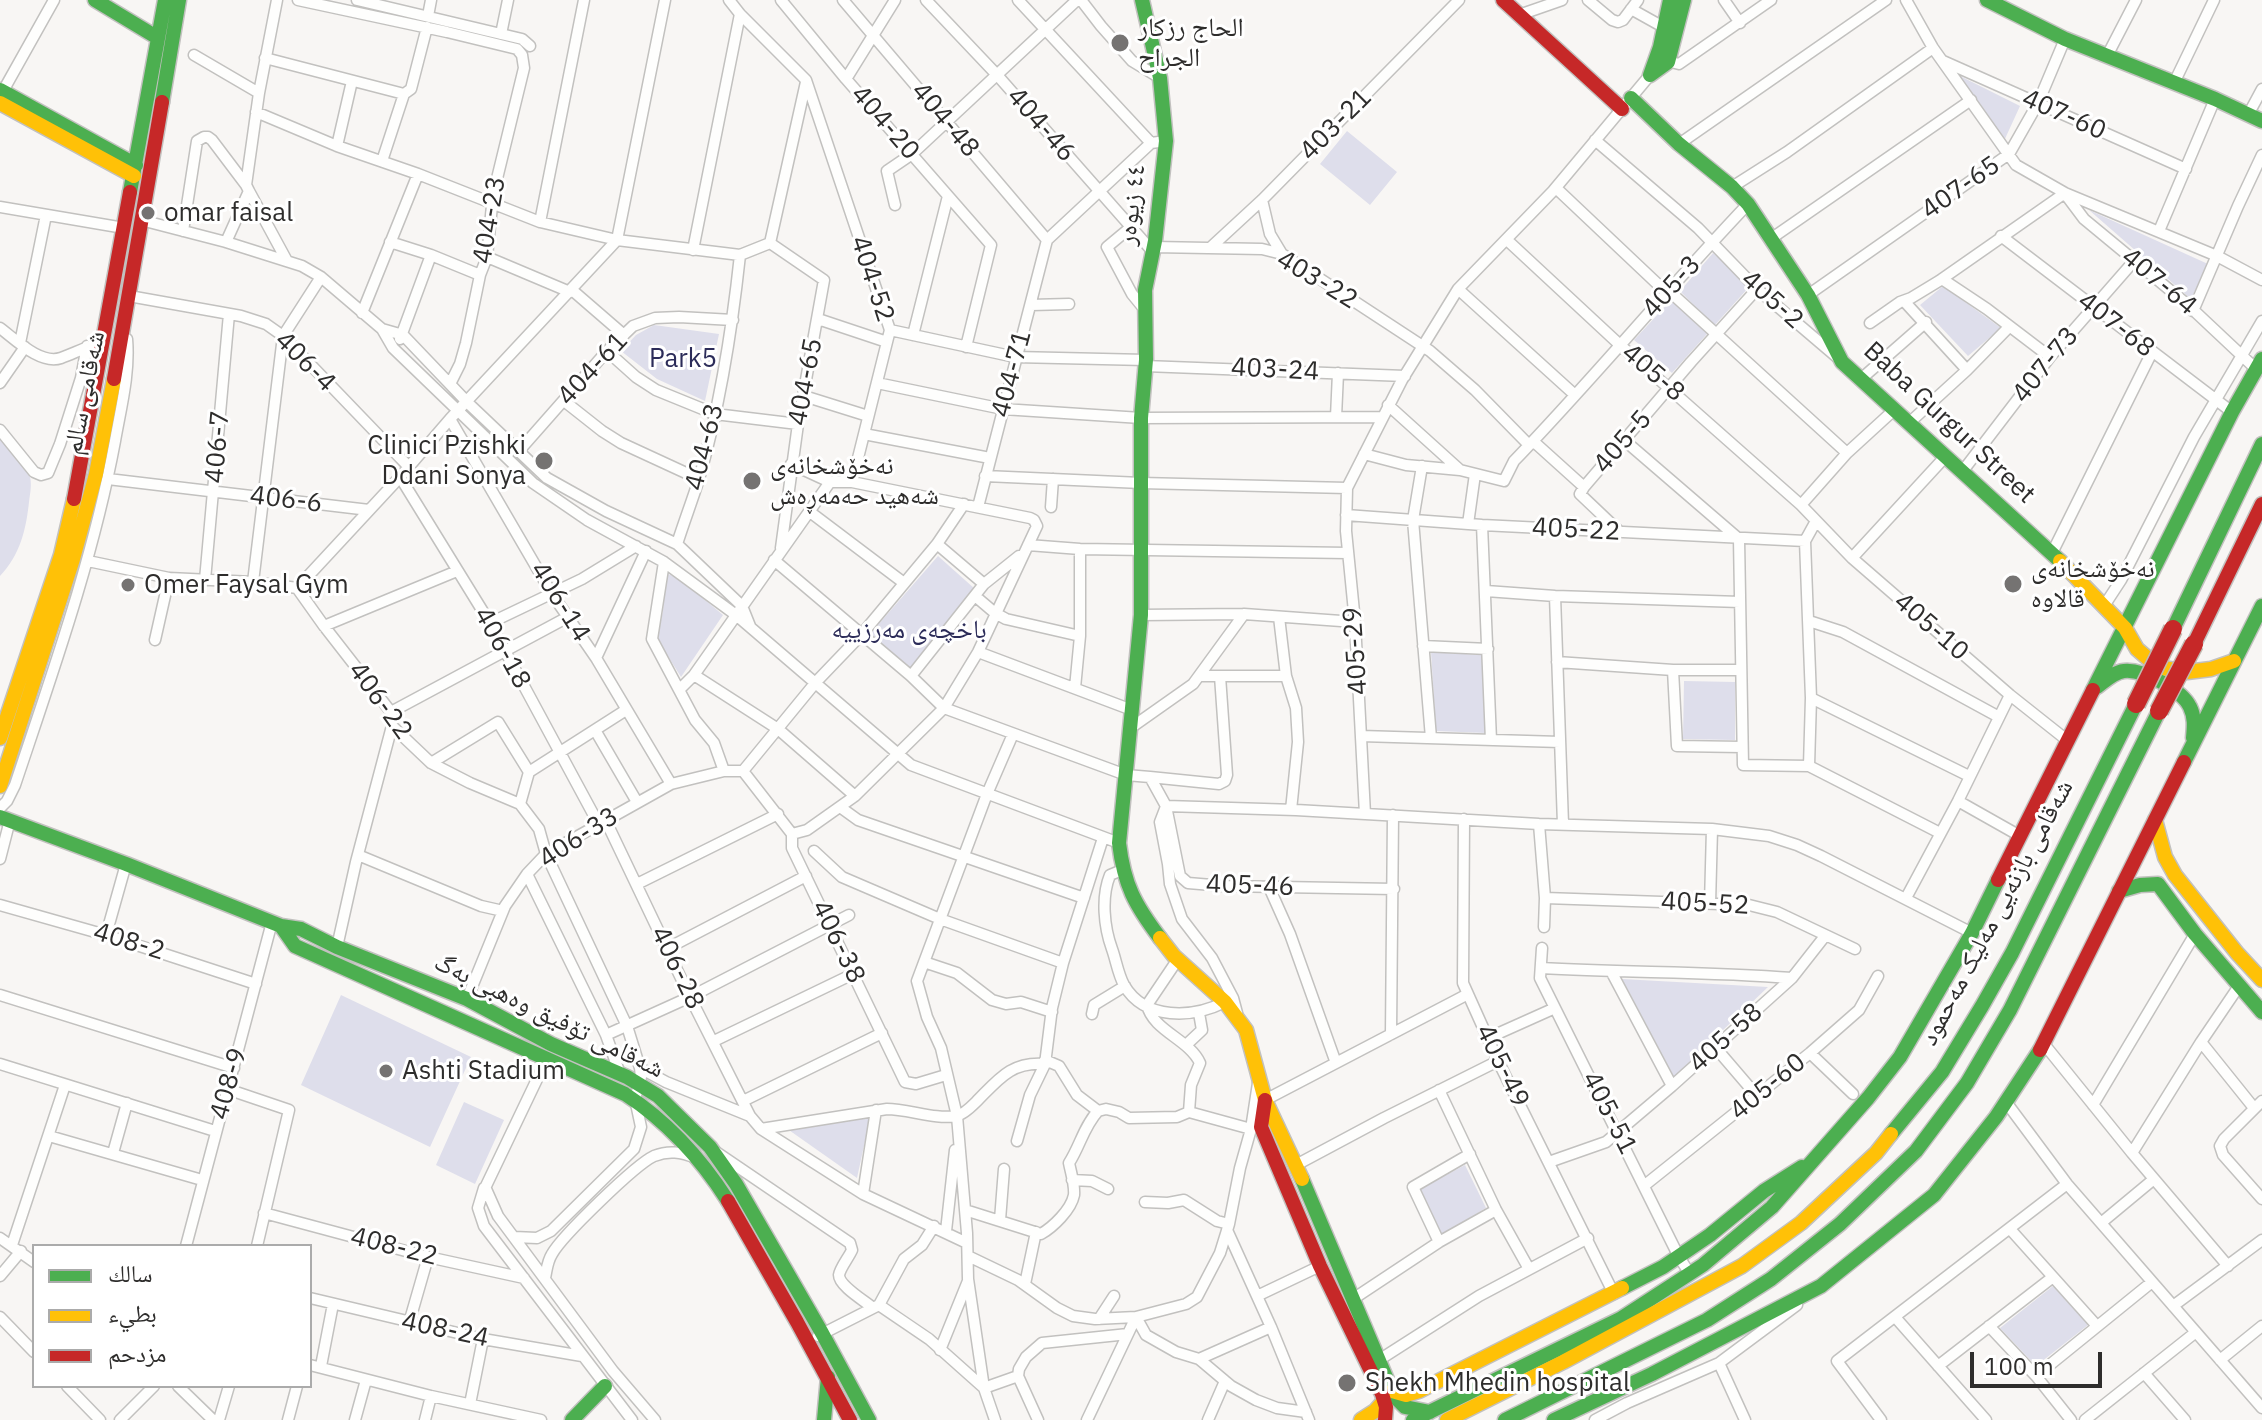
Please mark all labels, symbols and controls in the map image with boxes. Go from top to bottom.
place label: الحاج رزكار الجراح [1138,12,1244,74]
marker: الحاج رزكار الجراح [1109,32,1131,54]
street label: 404-48 [905,76,985,164]
street label: 404-20 [844,79,926,167]
street label: 404-46 [1000,81,1082,169]
street label: 403-21 [1294,83,1378,167]
street label: 407-60 [2017,83,2111,147]
street label: 407-65 [1916,150,2006,226]
street label: ٤٤ زیوەر [1112,163,1152,247]
street label: 404-23 [467,174,513,266]
place label: omar faisal [164,197,293,229]
marker: omar faisal [139,204,157,222]
street label: 404-52 [844,232,900,326]
street label: 407-64 [2115,242,2203,322]
street label: 403-22 [1271,244,1363,316]
street label: 405-3 [1636,250,1708,324]
street label: 405-2 [1735,264,1809,336]
street label: 407-68 [2072,286,2160,364]
street label: 407-73 [2006,321,2086,409]
street label: 406-4 [268,325,342,399]
street label: 404-61 [551,326,635,412]
street label: 404-71 [985,327,1039,421]
street label: شەقامی سالم [58,329,112,457]
street label: 404-65 [782,336,830,428]
street label: Baba Gurgur Street [1857,336,2041,510]
street label: 405-8 [1615,337,1691,409]
park label: Park5 [649,343,717,375]
street label: 403-24 [1230,352,1320,388]
street label: 404-63 [679,400,731,494]
street label: 405-5 [1587,404,1659,480]
street label: 406-7 [199,409,237,485]
place label: Clinici Pzishki Ddani Sonya [367,430,526,492]
marker: Clinici Pzishki Ddani Sonya [533,450,555,472]
place label: نەخۆشخانەی شەهید حەمەڕەش [770,450,939,512]
marker: نەخۆشخانەی شەهید حەمەڕەش [741,470,763,492]
street label: 406-6 [248,480,324,520]
street label: 405-22 [1531,512,1621,548]
place label: نەخۆشخانەی قالاوە [2031,553,2155,614]
street label: 406-14 [523,556,597,648]
place label: Omer Faysal Gym [144,569,349,601]
marker: نەخۆشخانەی قالاوە [2002,573,2024,595]
marker: Omer Faysal Gym [119,576,137,594]
street label: 405-10 [1887,586,1975,668]
street label: 406-18 [467,602,537,694]
street label: 405-29 [1337,606,1375,696]
park label: باخچەی مەرزییە [831,614,987,646]
street label: 406-22 [341,656,419,746]
street label: شەقامی بازنەیی مەلیک مەحمود [1914,775,2080,1051]
street label: 406-33 [533,801,625,875]
street label: 405-46 [1205,869,1295,903]
street label: 405-52 [1660,886,1750,922]
street label: 406-38 [805,895,871,989]
street label: 408-2 [90,916,168,968]
street label: 406-28 [644,921,710,1015]
street label: شەقامی تۆفیق وەهبی بەگ [429,947,669,1085]
street label: 405-58 [1683,997,1769,1079]
street label: 405-49 [1469,1019,1535,1113]
street label: 408-9 [204,1045,254,1123]
street label: 405-60 [1724,1047,1812,1127]
place label: Ashti Stadium [402,1055,565,1087]
marker: Ashti Stadium [377,1062,395,1080]
street label: 405-51 [1575,1067,1643,1159]
street label: 408-22 [347,1221,441,1273]
legend [32,1244,312,1388]
text: سالك [108,1257,153,1289]
text: بطيء [108,1297,157,1329]
street label: 408-24 [399,1306,491,1354]
scale bar [1974,1336,2106,1386]
text: مزدحم [108,1337,167,1369]
text: 100 m [1984,1350,2054,1382]
place label: Shekh Mhedin hospital [1365,1367,1630,1399]
marker: Shekh Mhedin hospital [1336,1372,1358,1394]

